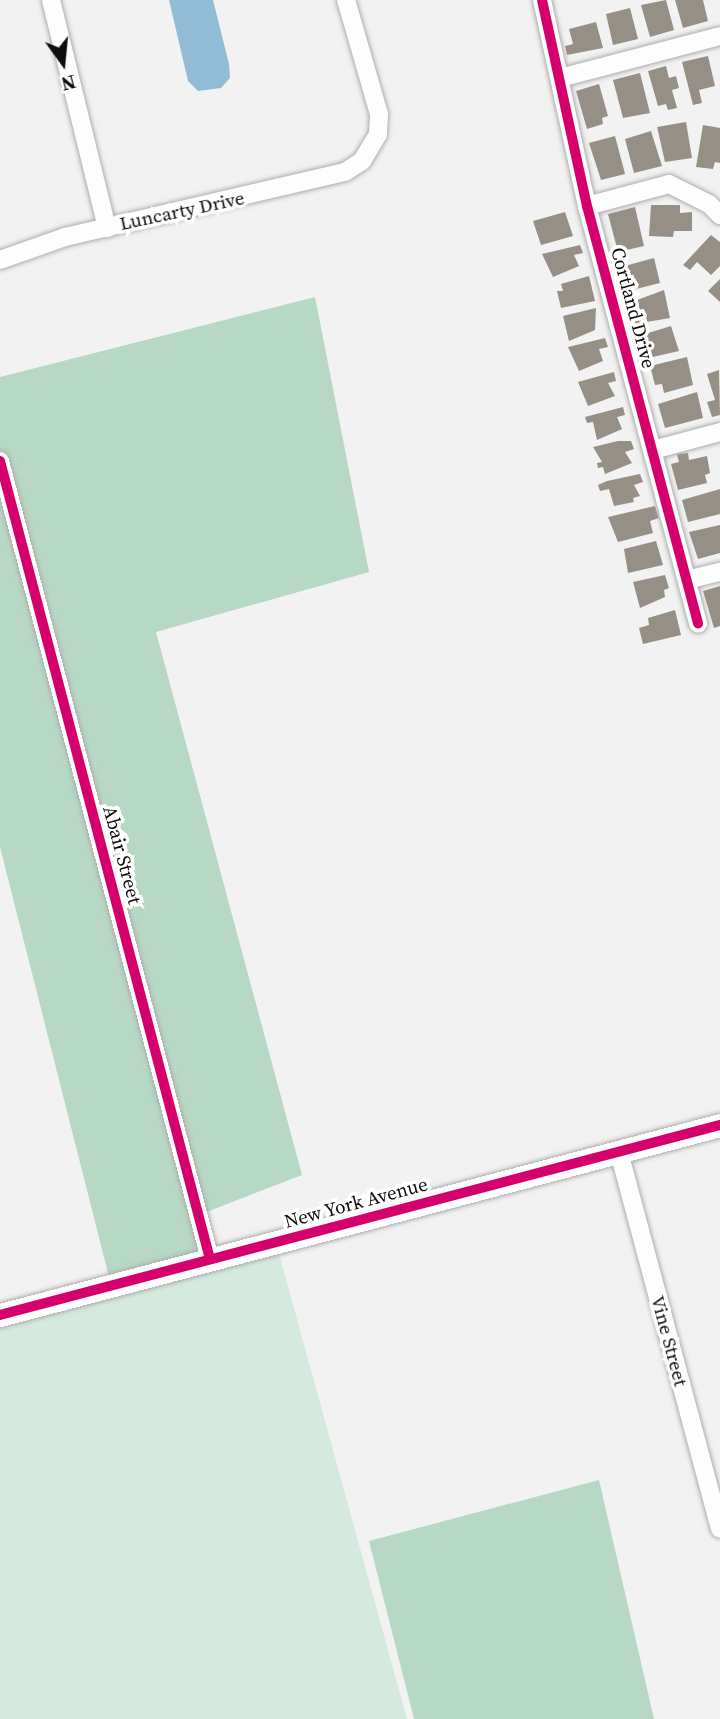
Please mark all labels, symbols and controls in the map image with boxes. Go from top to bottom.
north arrow [28,28,98,98]
text: N [58,69,78,98]
street label: Luncarty Drive [118,187,246,235]
street label: Cortland Drive [606,245,660,371]
street label: Abair Street [98,804,146,906]
street label: New York Avenue [282,1173,430,1233]
street label: Vine Street [646,1293,692,1389]

